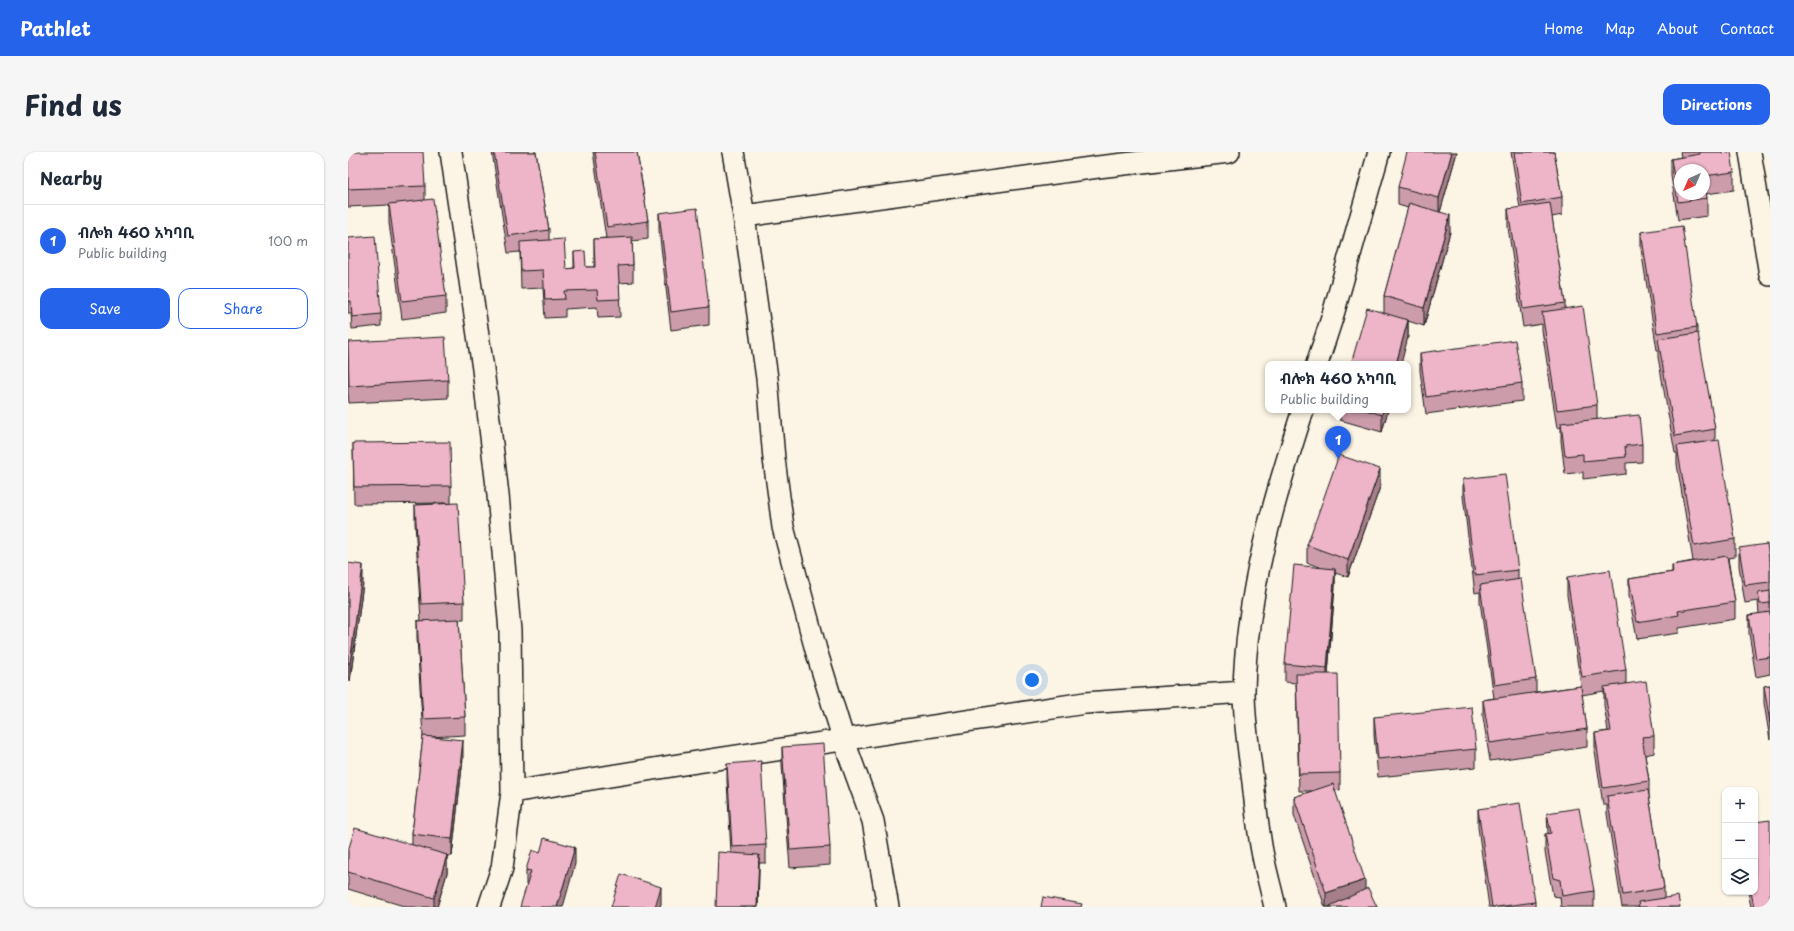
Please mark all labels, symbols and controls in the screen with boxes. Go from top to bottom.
text: Pathlet [20,14,91,42]
text: Home [1544,18,1583,39]
text: Map [1605,18,1635,39]
text: About [1657,18,1698,39]
text: Contact [1720,18,1774,39]
text: Find us [24,83,122,126]
button: Directions [1663,84,1770,125]
north arrow [1674,164,1710,200]
text: Nearby [40,165,102,191]
text: ብሎክ 460 አካባቢ [78,220,194,243]
text: 1 [50,231,56,250]
text: 100 m [268,231,308,250]
text: Public building [78,243,167,262]
button: Save [40,288,170,329]
button: Share [178,288,308,329]
popup [1265,361,1411,413]
text: ብሎክ 460 አካባቢ [1280,366,1396,389]
text: Public building [1280,389,1369,408]
pin: 1 [1325,426,1351,459]
your location [1022,670,1042,690]
map controls [1722,787,1758,895]
button: + [1722,787,1758,823]
button: − [1722,823,1758,859]
button: layers [1722,859,1758,895]

